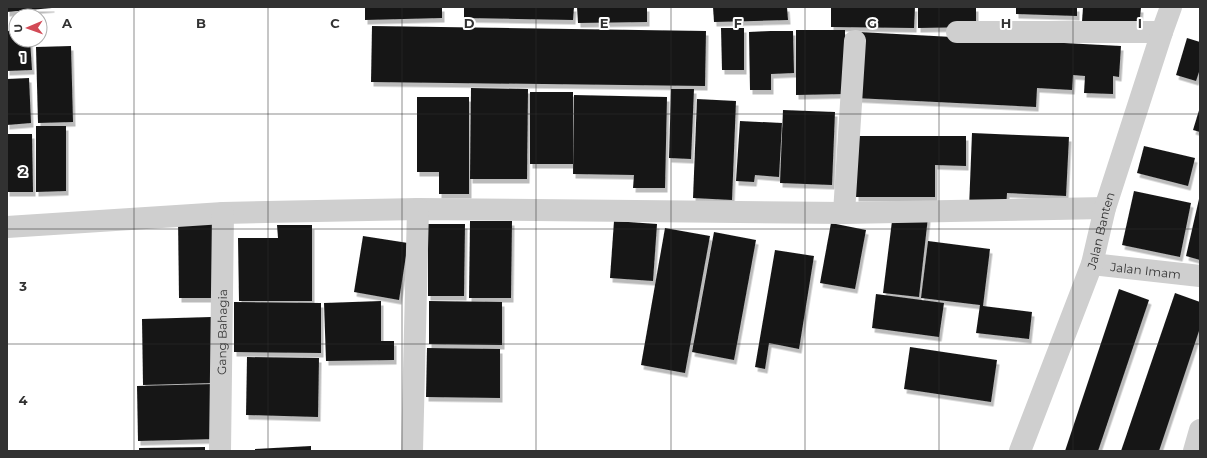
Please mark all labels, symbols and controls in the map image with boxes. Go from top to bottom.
north arrow [8,8,48,48]
text: A [61,15,73,31]
text: B [196,15,206,31]
text: C [330,15,340,31]
text: D [464,15,475,31]
text: E [600,15,609,31]
text: F [734,15,742,31]
text: G [867,15,877,31]
text: H [1001,15,1011,31]
text: I [1138,15,1142,31]
text: U [11,24,25,33]
text: 1 [20,49,26,65]
text: 2 [19,163,27,179]
street label: Jalan Banten [1083,190,1117,272]
street label: Jalan Imam [1109,258,1182,281]
text: 3 [18,278,27,294]
street label: Gang Bahagia [213,289,230,375]
text: 4 [19,392,28,408]

